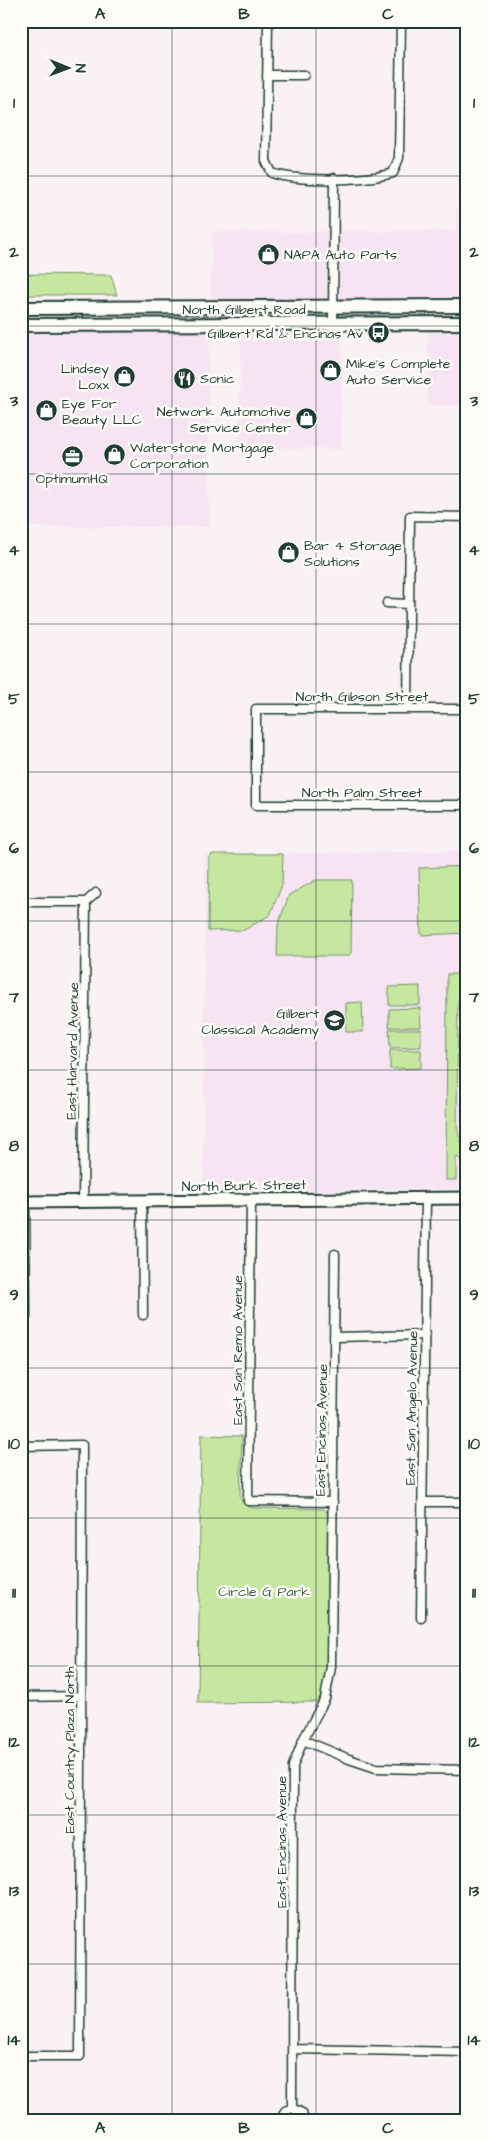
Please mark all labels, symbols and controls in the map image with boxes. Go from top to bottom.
text: A [95,3,106,25]
text: B [238,3,250,25]
text: C [382,3,394,25]
north arrow [42,42,92,92]
text: N [70,64,90,73]
text: 1 [13,92,16,114]
text: 1 [473,92,476,114]
text: 2 [8,241,19,263]
text: 2 [468,241,479,263]
shop icon: NAPA Auto Parts [256,242,280,266]
place label: NAPA Auto Parts [284,245,397,265]
street label: North Gilbert Road [182,300,306,320]
bus stop icon: Gilbert Rd & Encinas Av [367,321,391,345]
place label: Gilbert Rd & Encinas Av [208,324,364,344]
place label: Mike's Complete Auto Service [346,354,451,390]
place label: Lindsey Loxx [61,359,109,395]
shop icon: Mike's Complete Auto Service [318,359,342,383]
shop icon: Lindsey Loxx [113,364,137,388]
restaurant icon: Sonic [172,366,196,390]
place label: Sonic [200,369,235,389]
text: 3 [9,390,19,412]
text: 3 [469,390,479,412]
place label: Eye For Beauty LLC [62,394,142,430]
shop icon: Eye For Beauty LLC [34,399,58,423]
place label: Network Automotive Service Center [157,402,291,438]
shop icon: Network Automotive Service Center [295,407,319,431]
place label: Waterstone Mortgage Corporation [130,438,274,474]
shop icon: Waterstone Mortgage Corporation [102,443,126,467]
office icon: OptimumHQ [60,444,84,468]
place label: OptimumHQ [36,469,108,489]
place label: Bar 4 Storage Solutions [304,536,402,572]
text: 4 [9,539,20,561]
text: 4 [469,539,480,561]
shop icon: Bar 4 Storage Solutions [276,541,300,565]
street label: North Gibson Street [296,687,429,707]
text: 5 [8,688,20,710]
text: 5 [468,688,480,710]
street label: North Palm Street [302,783,423,803]
text: 6 [9,837,19,859]
text: 6 [469,837,479,859]
street label: East Harvard Avenue [62,982,84,1120]
text: 7 [8,986,19,1008]
text: 7 [468,986,479,1008]
place label: Gilbert Classical Academy [202,1004,319,1040]
school or university icon: Gilbert Classical Academy [323,1009,347,1033]
text: 8 [9,1135,20,1157]
text: 8 [469,1135,480,1157]
street label: North Burk Street [181,1175,307,1197]
street label: East San Remo Avenue [228,1275,248,1425]
text: 9 [9,1284,19,1306]
text: 9 [469,1284,479,1306]
street label: East San Angelo Avenue [401,1330,423,1485]
street label: East Encinas Avenue [311,1363,333,1496]
text: 10 [8,1433,20,1455]
text: 10 [468,1433,480,1455]
text: 11 [12,1582,17,1604]
park label: Circle G Park [218,1582,310,1602]
text: 11 [472,1582,477,1604]
street label: East Country Plaza North [60,1666,80,1834]
text: 12 [8,1731,20,1753]
text: 12 [468,1731,480,1753]
street label: East Encinas Avenue [272,1775,292,1908]
text: 13 [9,1880,20,1902]
text: 13 [469,1880,480,1902]
text: 14 [8,2029,21,2051]
text: 14 [468,2029,481,2051]
text: A [95,2117,106,2139]
text: B [238,2117,250,2139]
text: C [382,2117,394,2139]

